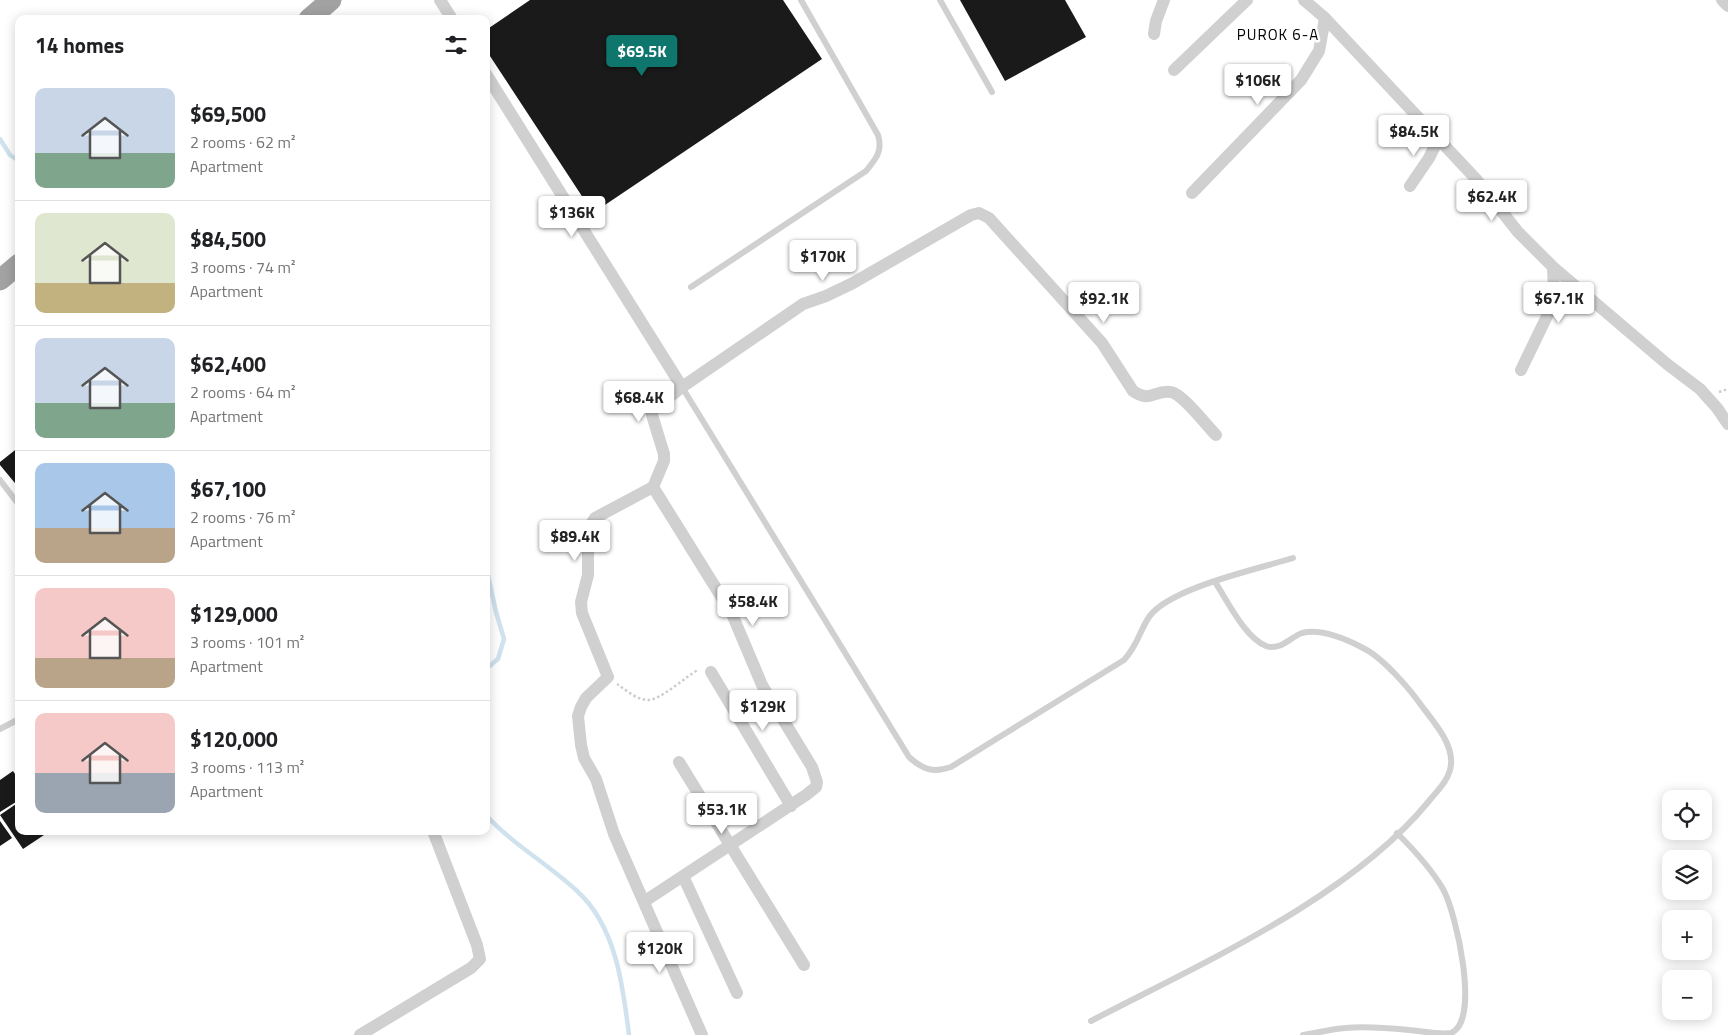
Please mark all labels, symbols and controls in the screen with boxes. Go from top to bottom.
district label: PUROK 6-A [1237,23,1319,46]
text: 14 homes [35,29,124,61]
icon: filters [442,31,470,59]
pin: $69.5K [601,34,683,77]
text: $69.5K [617,39,667,63]
pin: $106K [1223,64,1293,106]
text: $106K [1235,68,1281,92]
text: $69,500 [190,98,266,130]
icon: home [75,108,135,168]
pin: $84.5K [1373,114,1455,157]
text: $84.5K [1389,119,1439,143]
text: 2 rooms · 62 m² [190,130,295,154]
text: Apartment [190,154,263,178]
pin: $62.4K [1451,180,1533,222]
text: $62.4K [1467,184,1517,208]
pin: $136K [537,196,607,238]
text: $136K [549,200,595,224]
text: $84,500 [190,223,266,255]
icon: home [75,233,135,293]
pin: $170K [788,240,858,282]
text: $170K [800,244,846,268]
text: 3 rooms · 74 m² [190,255,295,279]
text: Apartment [190,279,263,303]
pin: $92.1K [1063,282,1145,324]
pin: $67.1K [1518,282,1600,324]
text: $92.1K [1079,286,1129,310]
text: $67.1K [1534,286,1584,310]
text: $62,400 [190,348,266,380]
icon: home [75,358,135,418]
text: 2 rooms · 64 m² [190,380,295,404]
pin: $68.4K [598,380,680,423]
text: $68.4K [614,385,664,409]
text: Apartment [190,404,263,428]
text: $67,100 [190,473,266,505]
icon: home [75,483,135,543]
text: 2 rooms · 76 m² [190,505,295,529]
pin: $89.4K [534,520,616,562]
text: $89.4K [550,524,600,548]
text: Apartment [190,529,263,553]
pin: $58.4K [712,584,794,627]
text: $58.4K [728,589,778,613]
text: $129,000 [190,598,278,630]
icon: home [75,608,135,668]
text: 3 rooms · 101 m² [190,630,304,654]
text: Apartment [190,654,263,678]
pin: $129K [728,690,798,732]
text: $129K [740,694,786,718]
text: $120,000 [190,723,278,755]
icon: home [75,733,135,793]
text: 3 rooms · 113 m² [190,755,304,779]
text: Apartment [190,779,263,803]
map controls [1662,790,1712,1020]
button: locate [1662,790,1712,840]
pin: $53.1K [681,792,763,835]
text: $53.1K [697,797,747,821]
button: layers [1662,850,1712,900]
button: + [1662,910,1712,960]
pin: $120K [625,932,695,974]
text: $120K [637,936,683,960]
button: − [1662,970,1712,1020]

